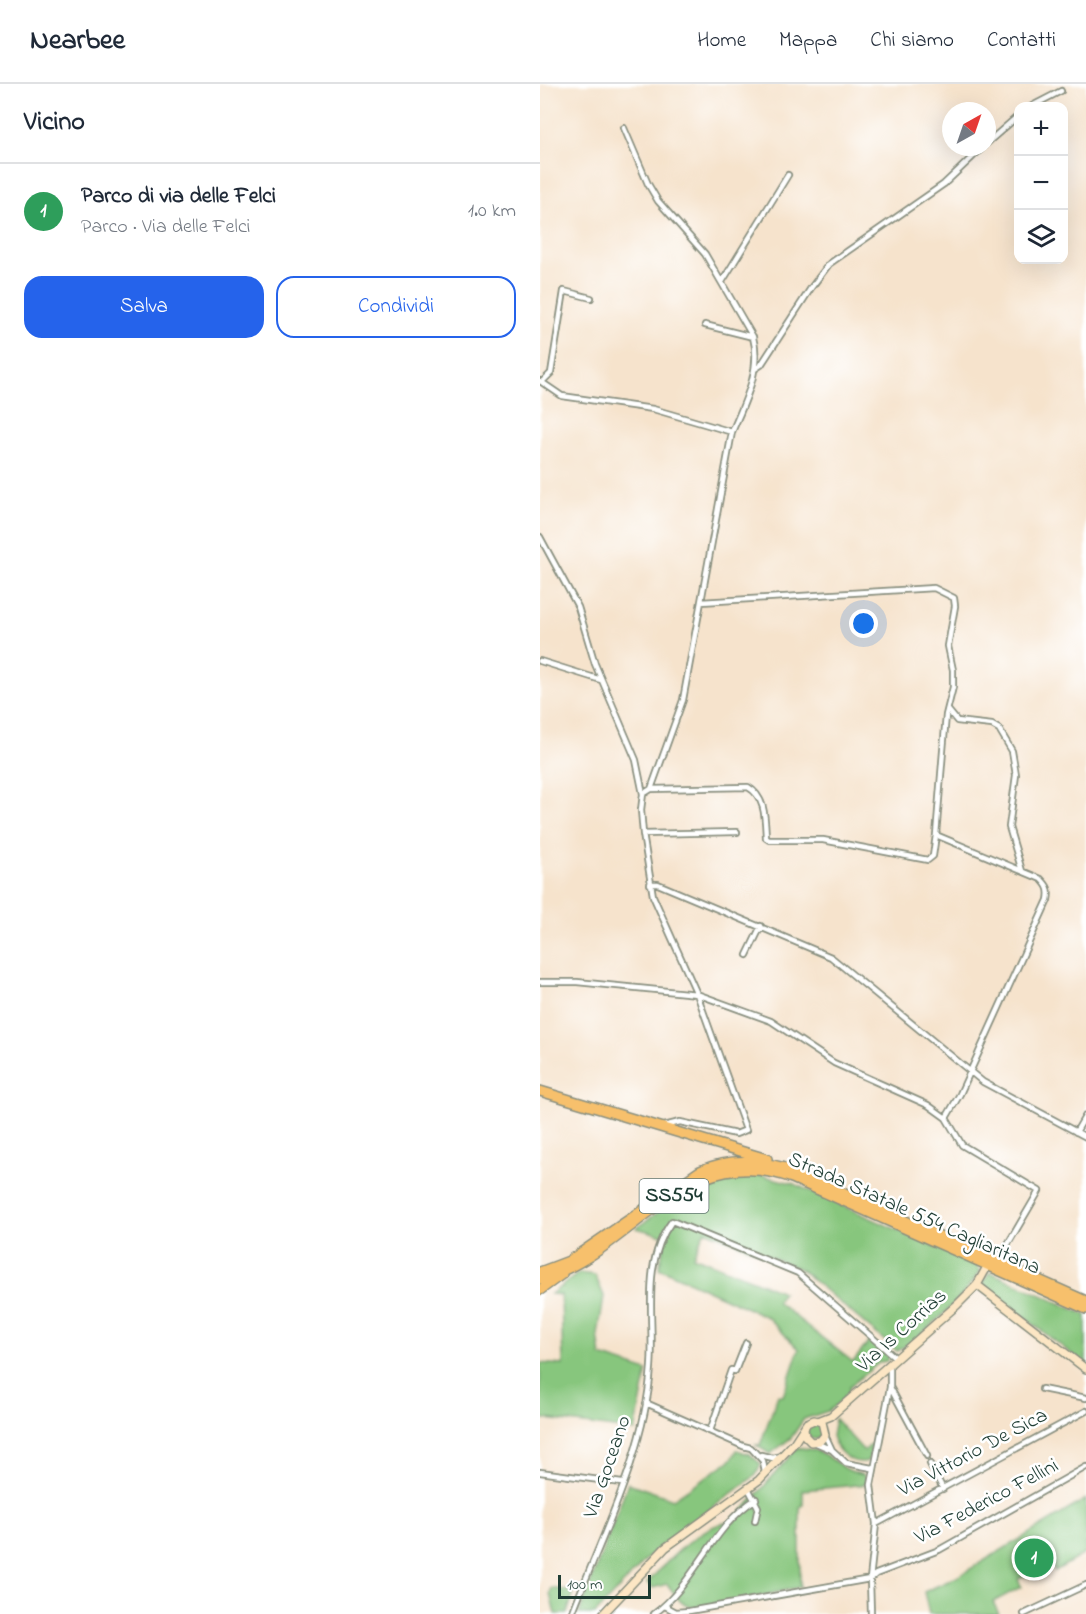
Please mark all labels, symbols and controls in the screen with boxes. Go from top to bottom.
text: Nearbee [30,21,125,62]
text: Home [697,26,746,56]
text: Mappa [779,26,837,56]
text: Chi siamo [870,26,954,56]
text: Contatti [987,26,1056,56]
north arrow [942,102,996,156]
map controls [1014,102,1068,264]
button: + [1014,102,1068,156]
text: Vicino [24,104,85,142]
button: − [1014,156,1068,210]
text: Parco di via delle Felci [81,181,276,213]
text: 1 [40,197,47,226]
text: 1.0 km [468,197,516,226]
button: layers [1014,210,1068,264]
text: Parco · Via delle Felci [81,213,250,242]
button: Salva [24,276,264,338]
button: Condividi [276,276,516,338]
your location [849,609,878,638]
street label: Strada Statale 554 Cagliaritana [782,1145,1045,1285]
road number: SS554 [640,1179,708,1213]
street label: Via Is Corrias [849,1282,954,1381]
street label: Via Vittorio De Sica [892,1401,1053,1506]
street label: Via Goceano [576,1412,640,1523]
street label: Via Federico Fellini [909,1451,1064,1553]
pin: 1 [1014,1536,1054,1580]
scale bar [558,1572,651,1600]
text: 100 m [567,1573,602,1597]

